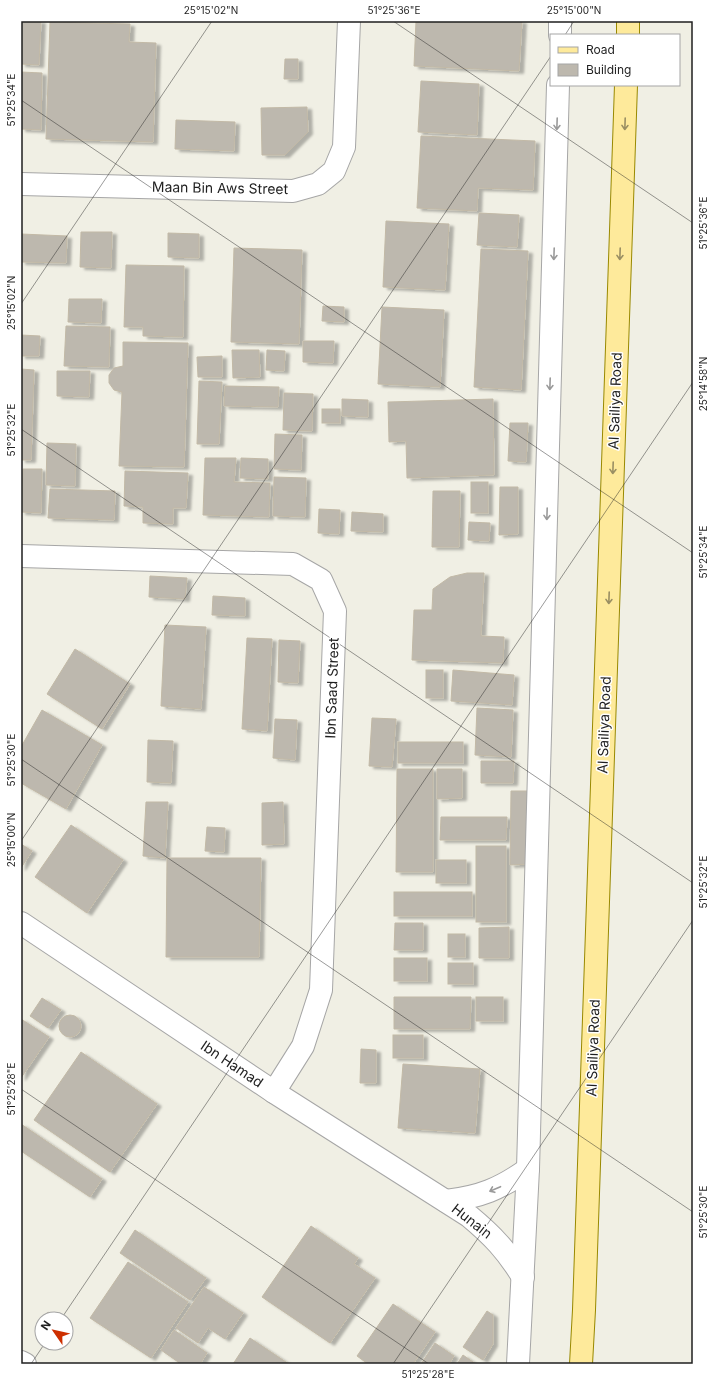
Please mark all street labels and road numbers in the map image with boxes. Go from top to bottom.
street label: Maan Bin Aws Street [152,178,289,197]
street label: Al Sailiya Road [604,352,625,450]
street label: Ibn Saad Street [321,637,342,739]
street label: Al Sailiya Road [593,676,614,774]
street label: Al Sailiya Road [582,999,603,1097]
street label: Ibn Hamad [198,1037,267,1091]
street label: Hunain [449,1200,496,1242]

